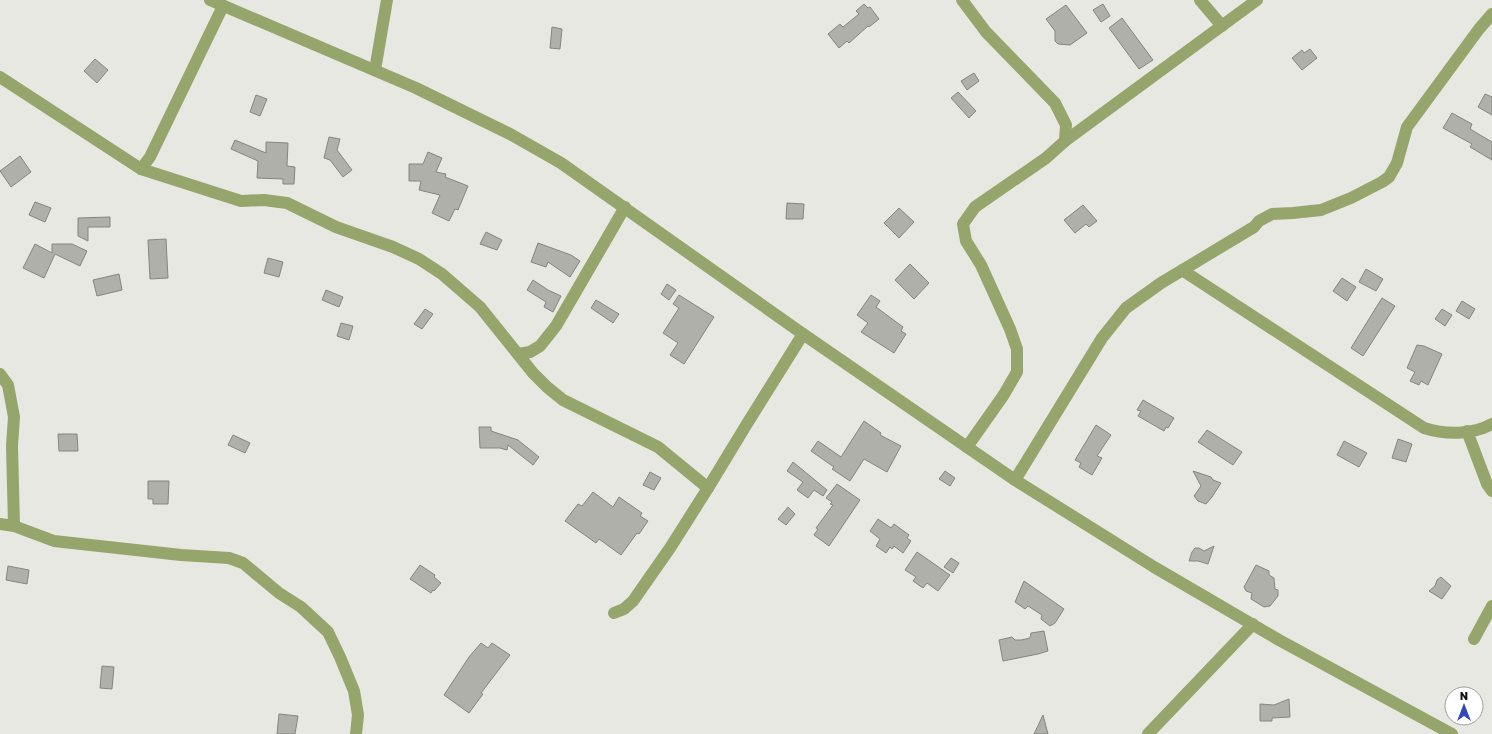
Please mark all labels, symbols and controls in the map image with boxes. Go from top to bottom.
north arrow [1444,686,1484,726]
text: N [1460,689,1468,702]

